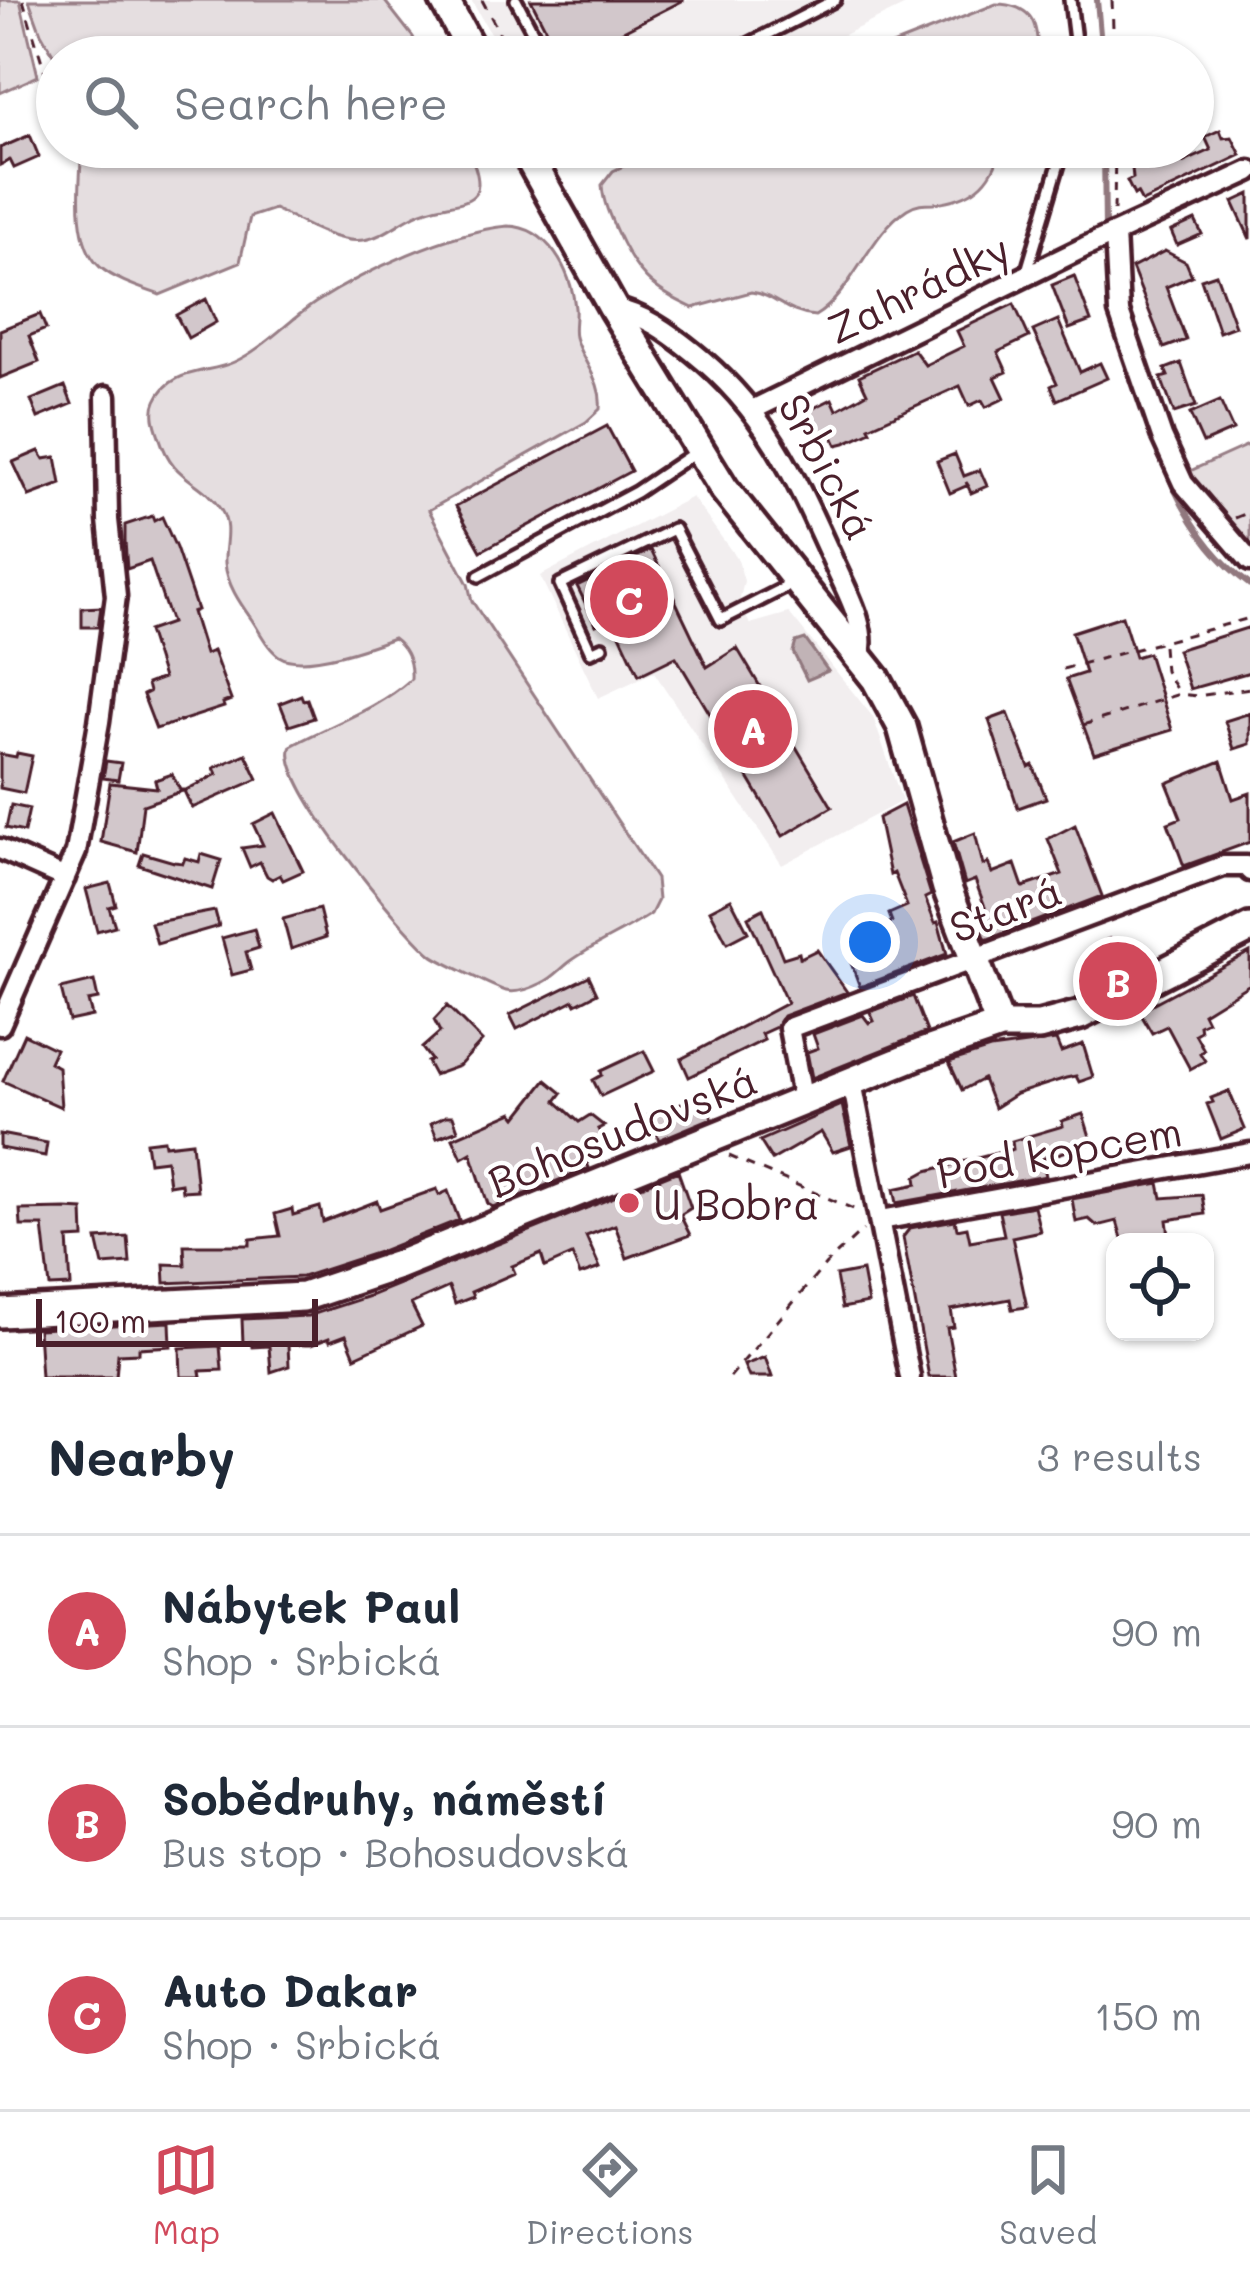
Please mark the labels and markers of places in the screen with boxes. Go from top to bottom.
pin: C [590,554,668,644]
pin: A [714,684,792,774]
pin: B [1079,936,1157,1026]
place label: U Bobra [653,1176,819,1231]
marker: U Bobra [616,1190,642,1216]

